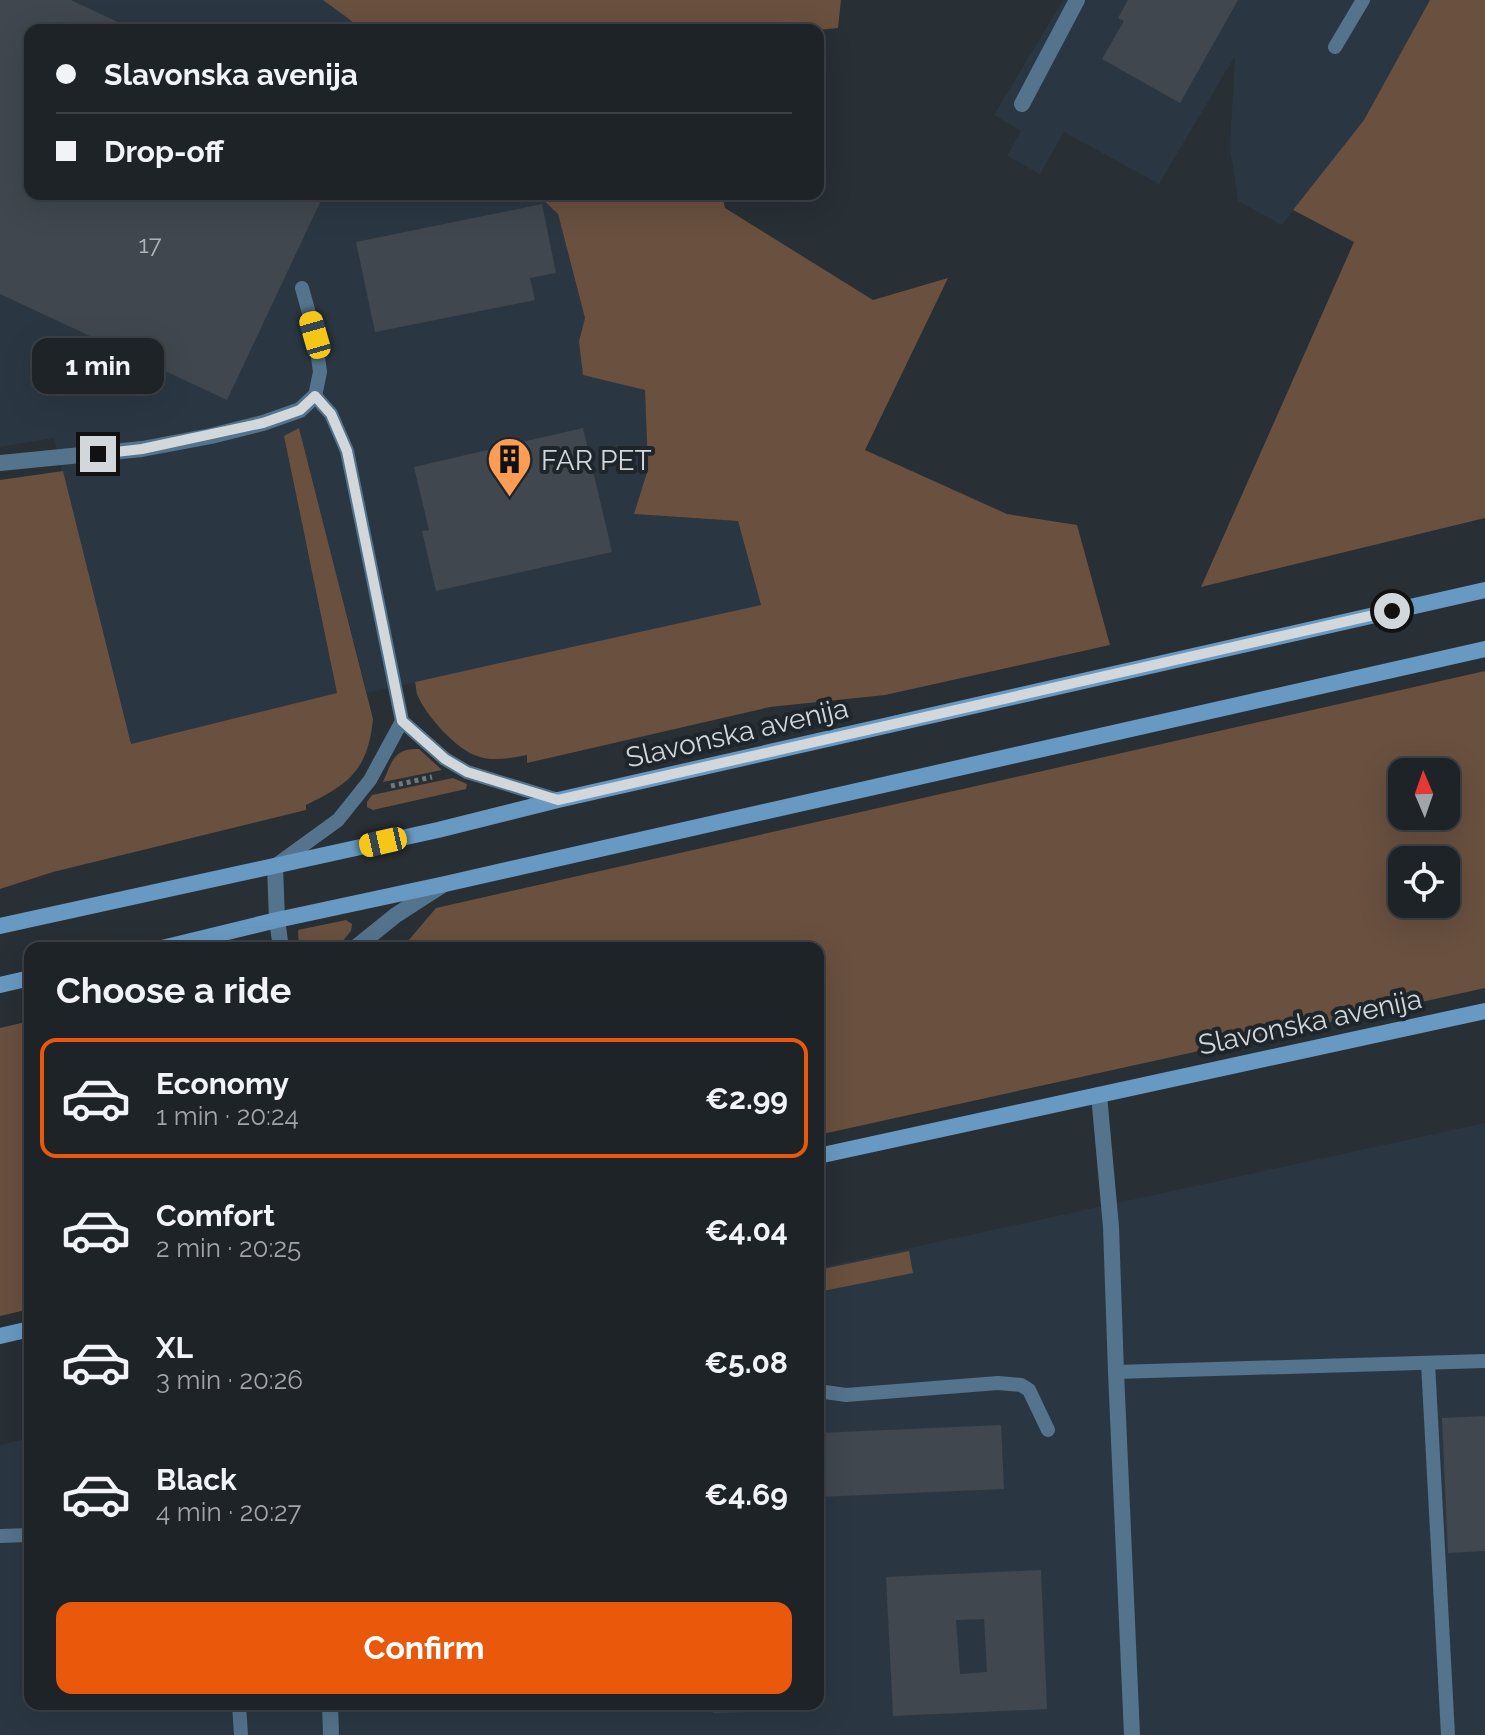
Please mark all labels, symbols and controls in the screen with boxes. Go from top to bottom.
text: Slavonska avenija [104,57,358,92]
text: Drop-off [104,134,224,169]
house number: 17 [139,230,162,259]
car [297,309,333,361]
callout: 1 min [32,338,164,394]
text: 1 min [65,351,131,381]
route end [80,436,116,472]
building icon: FAR PET [486,436,534,499]
place label: FAR PET [541,444,652,477]
route start [1374,593,1410,629]
street label: Slavonska avenija [623,691,851,775]
north arrow [1388,758,1460,830]
map controls [1388,758,1460,918]
car [357,825,409,859]
button: locate [1388,846,1460,918]
text: Choose a ride [56,969,291,1011]
street label: Slavonska avenija [1195,982,1425,1062]
icon: car [60,1062,132,1134]
text: Economy [156,1066,289,1101]
text: €2.99 [705,1081,788,1116]
text: 1 min · 20:24 [156,1101,299,1131]
icon: car [60,1194,132,1266]
text: Comfort [156,1198,275,1233]
text: €4.04 [705,1213,788,1248]
text: 2 min · 20:25 [156,1233,301,1263]
icon: car [60,1326,132,1398]
text: XL [156,1330,193,1365]
text: €5.08 [704,1345,788,1380]
text: 3 min · 20:26 [156,1365,303,1395]
icon: car [60,1458,132,1530]
text: Black [156,1462,237,1497]
text: €4.69 [704,1477,788,1512]
text: 4 min · 20:27 [156,1497,302,1527]
button: Confirm [56,1602,792,1694]

